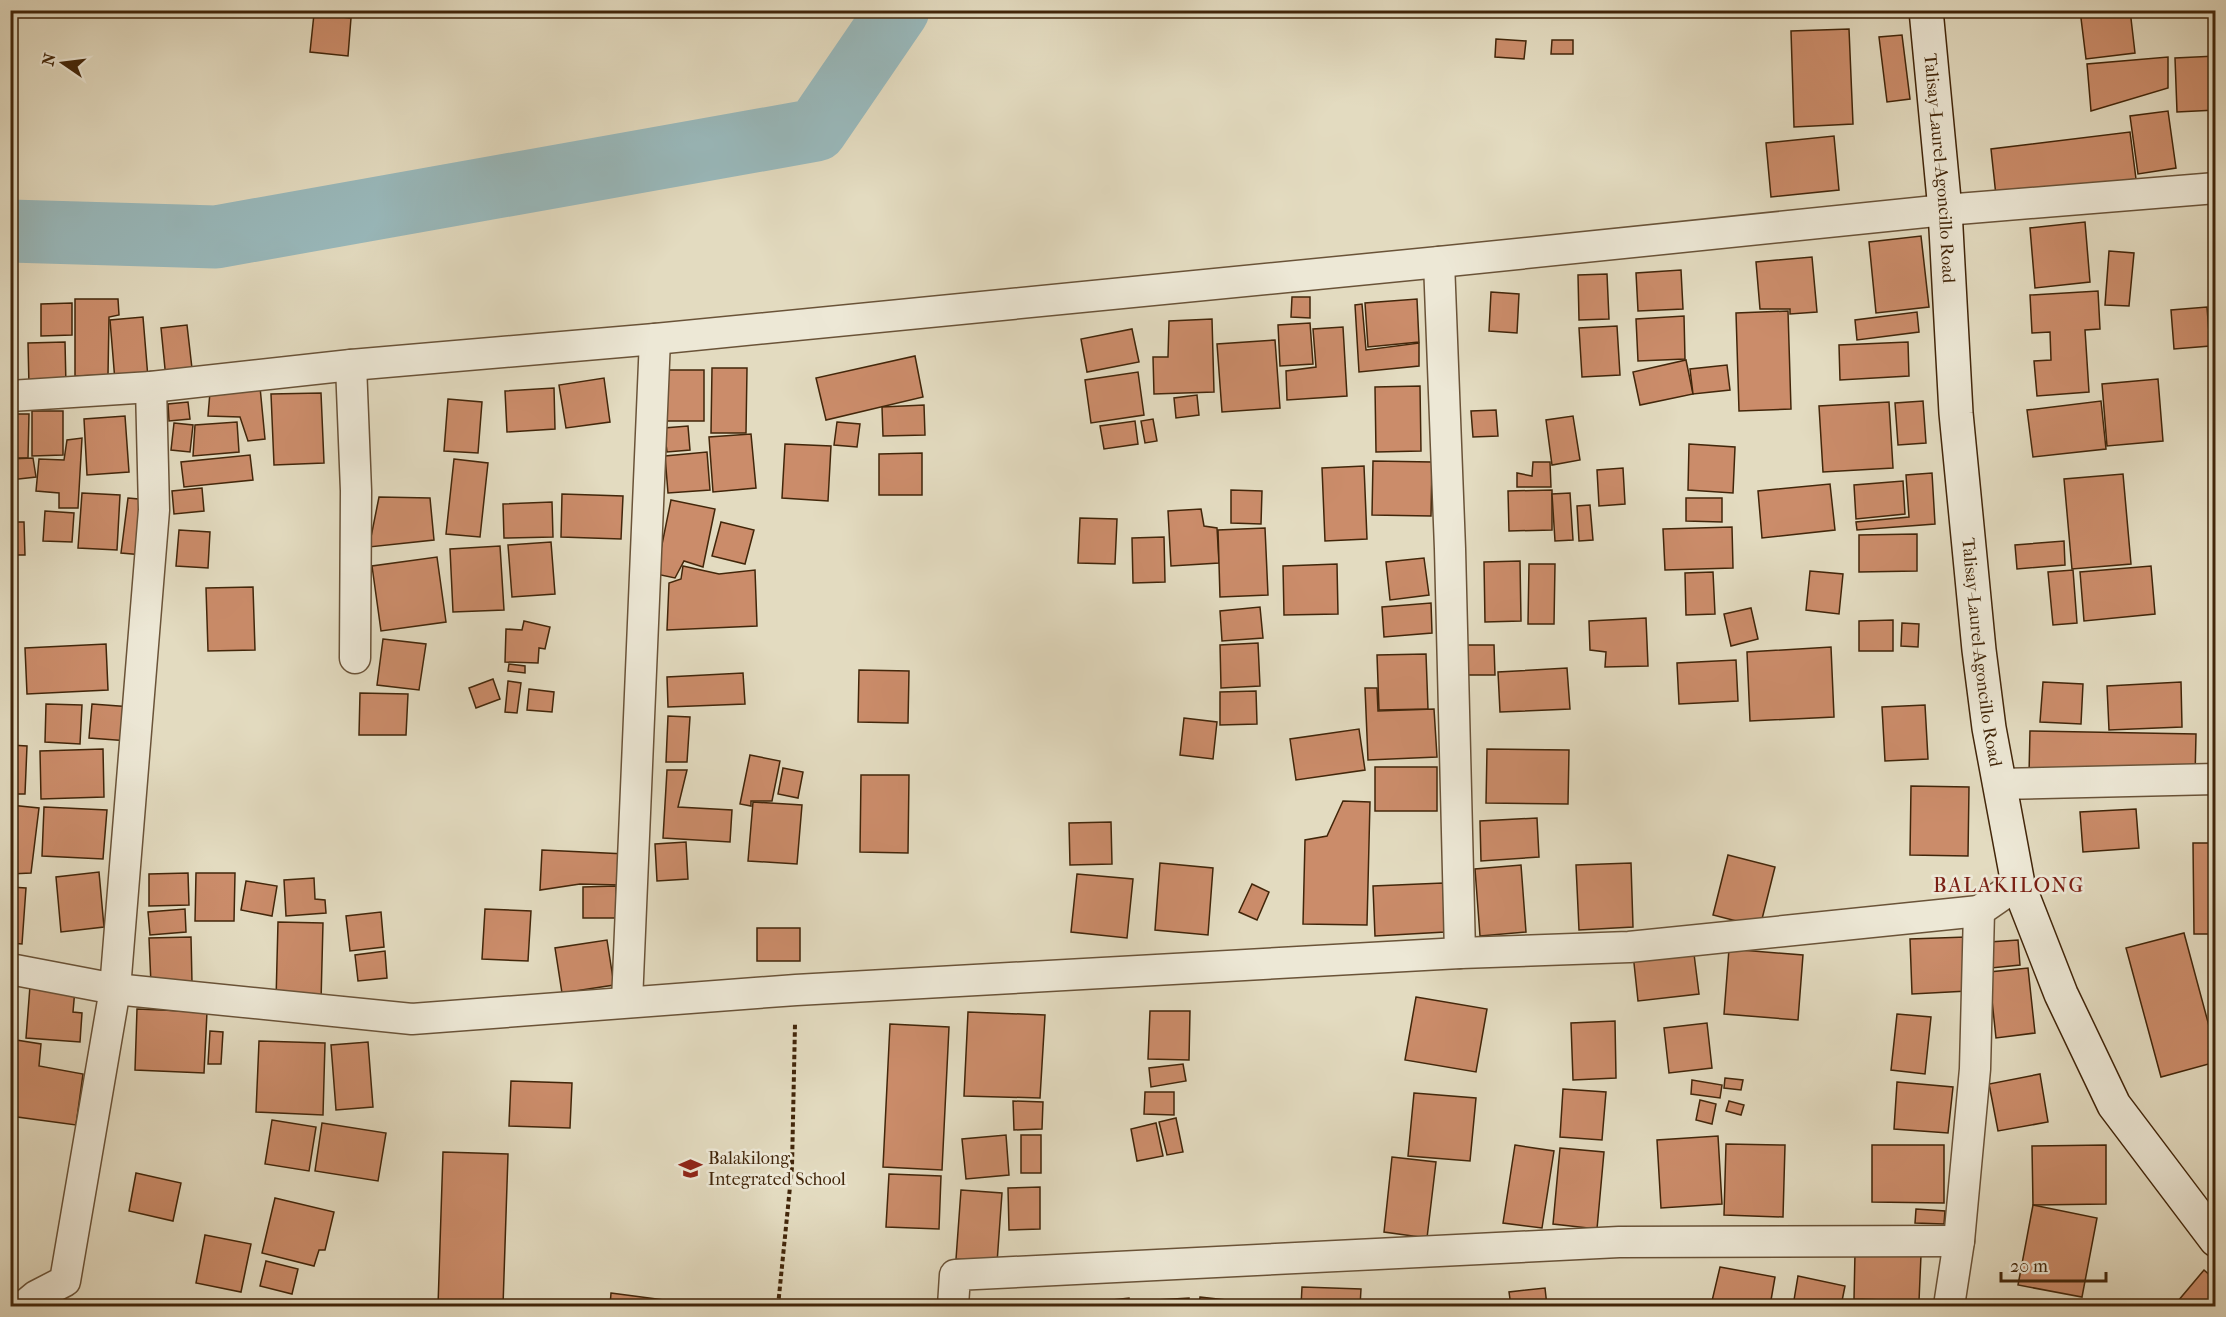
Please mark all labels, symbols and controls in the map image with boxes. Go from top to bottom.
north arrow [33,33,93,93]
text: N [38,50,60,68]
street label: Talisay-Laurel-Agoncillo Road [1920,53,1959,284]
street label: Talisay-Laurel-Agoncillo Road [1958,537,2007,769]
district label: BALAKILONG [1933,873,2085,897]
place label: Balakilong Integrated School [708,1148,846,1190]
school or university icon: Balakilong Integrated School [677,1155,703,1181]
scale bar [2001,1245,2106,1283]
text: 20 m [2010,1256,2048,1277]

